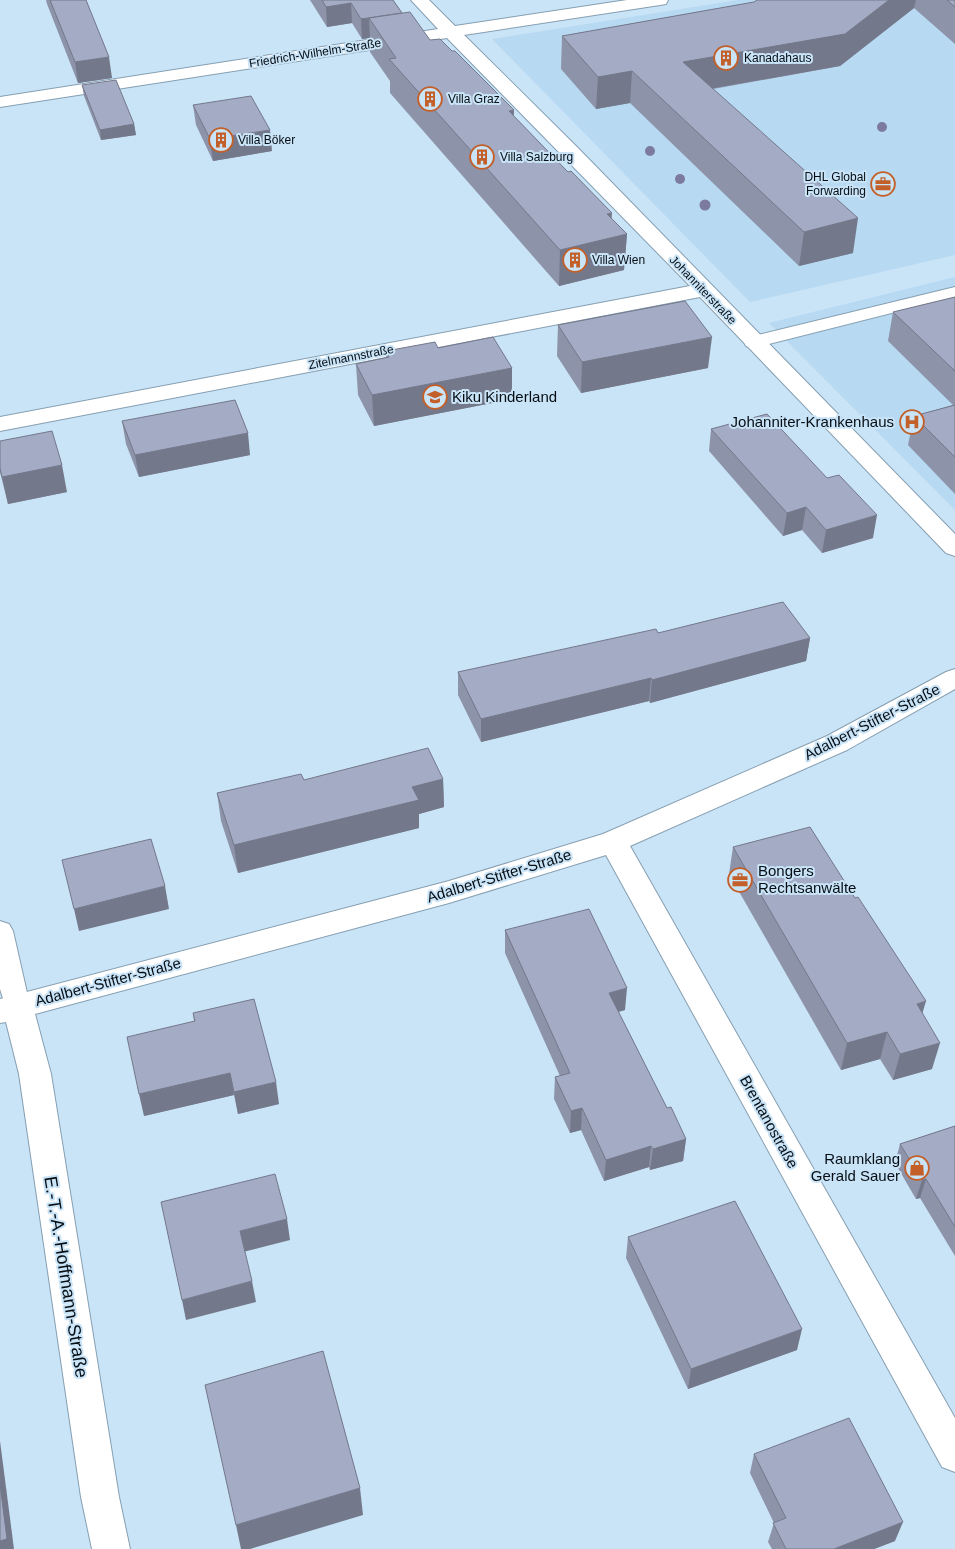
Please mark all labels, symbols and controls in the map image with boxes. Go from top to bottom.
street label: Friedrich-Wilhelm-Straße [248,36,382,70]
building icon: Kanadahaus [713,45,739,71]
place label: Kanadahaus [744,51,811,65]
building icon: Villa Graz [417,86,443,112]
place label: Villa Graz [448,92,500,106]
building icon: Villa Böker [208,127,234,153]
place label: Villa Böker [238,133,295,147]
building icon: Villa Salzburg [469,144,495,170]
place label: Villa Salzburg [500,150,573,164]
place label: DHL Global Forwarding [804,170,866,198]
office icon: DHL Global Forwarding [870,171,896,197]
building icon: Villa Wien [562,247,588,273]
place label: Villa Wien [592,253,645,267]
street label: Johanniterstraße [667,253,740,327]
street label: Zitelmannstraße [307,342,395,372]
school or university icon: Kiku Kinderland [422,384,448,410]
place label: Kiku Kinderland [452,388,557,405]
hospital icon: Johanniter-Krankenhaus [899,409,925,435]
place label: Johanniter-Krankenhaus [731,413,894,430]
street label: Adalbert-Stifter-Straße [801,680,942,763]
street label: Adalbert-Stifter-Straße [425,845,573,906]
place label: Bongers Rechtsanwälte [758,862,856,896]
office icon: Bongers Rechtsanwälte [727,867,753,893]
street label: Adalbert-Stifter-Straße [33,954,183,1009]
street label: Brentanostraße [737,1072,802,1171]
place label: Raumklang Gerald Sauer [811,1150,900,1184]
shop icon: Raumklang Gerald Sauer [904,1155,930,1181]
street label: E.-T.-A.-Hoffmann-Straße [40,1175,92,1379]

